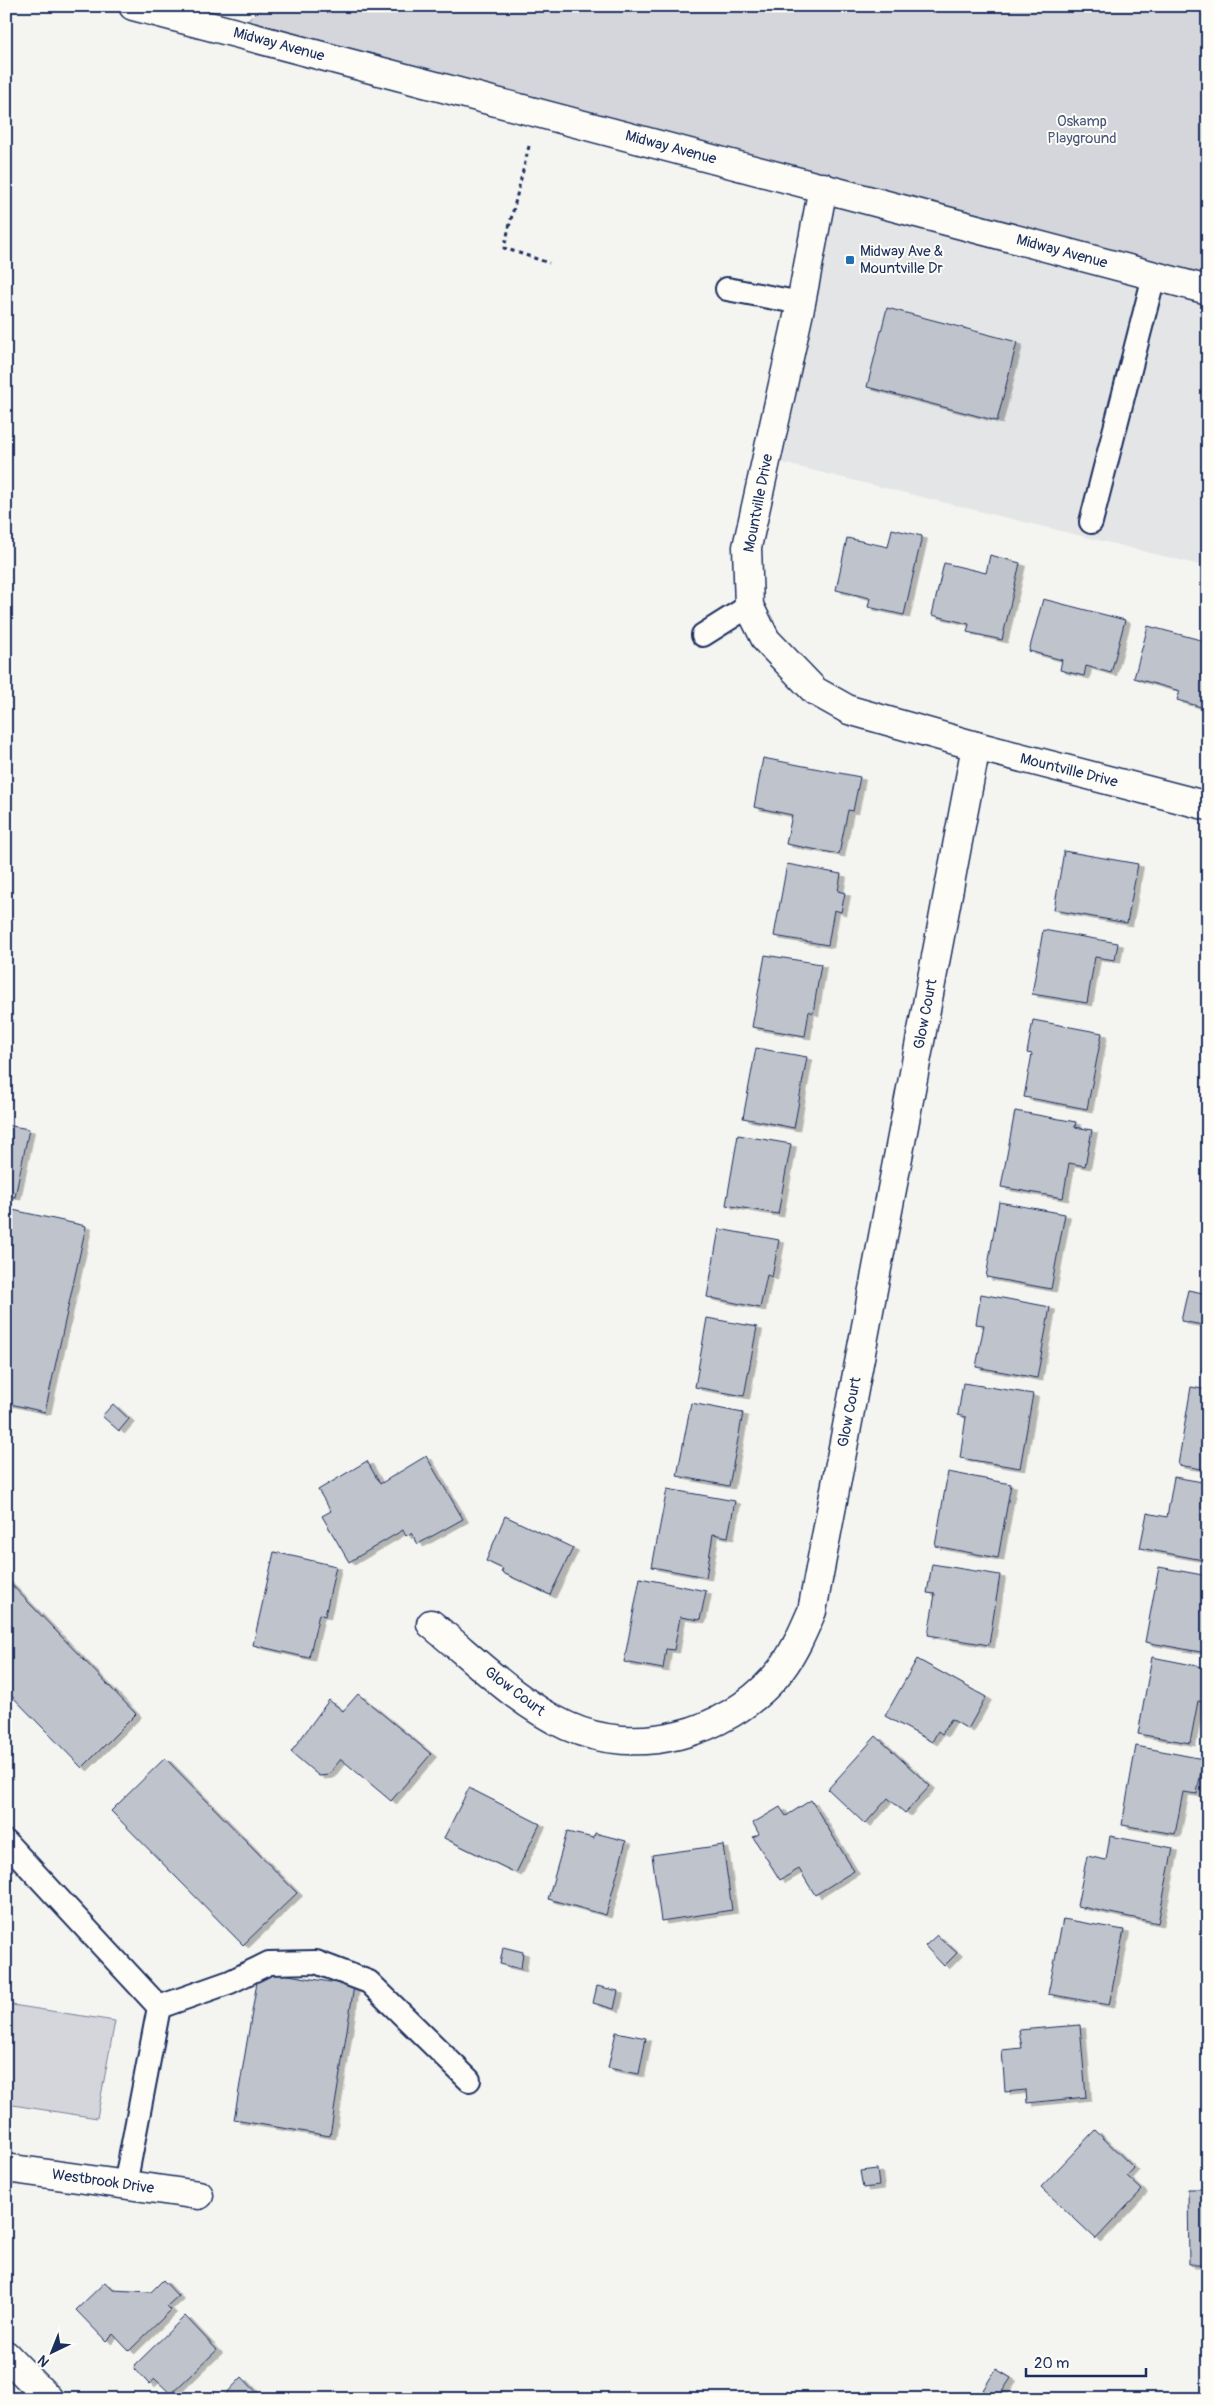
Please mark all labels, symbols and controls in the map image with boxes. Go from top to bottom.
street label: Midway Avenue [231,23,327,66]
park label: Oskamp Playground [1047,112,1117,148]
street label: Midway Avenue [623,126,719,169]
street label: Midway Avenue [1014,230,1110,273]
place label: Midway Ave & Mountville Dr [860,242,943,278]
marker: Midway Ave & Mountville Dr [844,254,856,266]
street label: Mountville Drive [740,452,777,554]
street label: Mountville Drive [1018,749,1120,792]
street label: Glow Court [909,977,942,1051]
street label: Glow Court [833,1375,866,1449]
street label: Glow Court [481,1662,549,1721]
street label: Westbrook Drive [51,2165,156,2198]
north arrow [28,2328,78,2378]
scale bar [1026,2345,1146,2377]
text: N [34,2352,53,2371]
text: 20 m [1034,2354,1069,2373]

